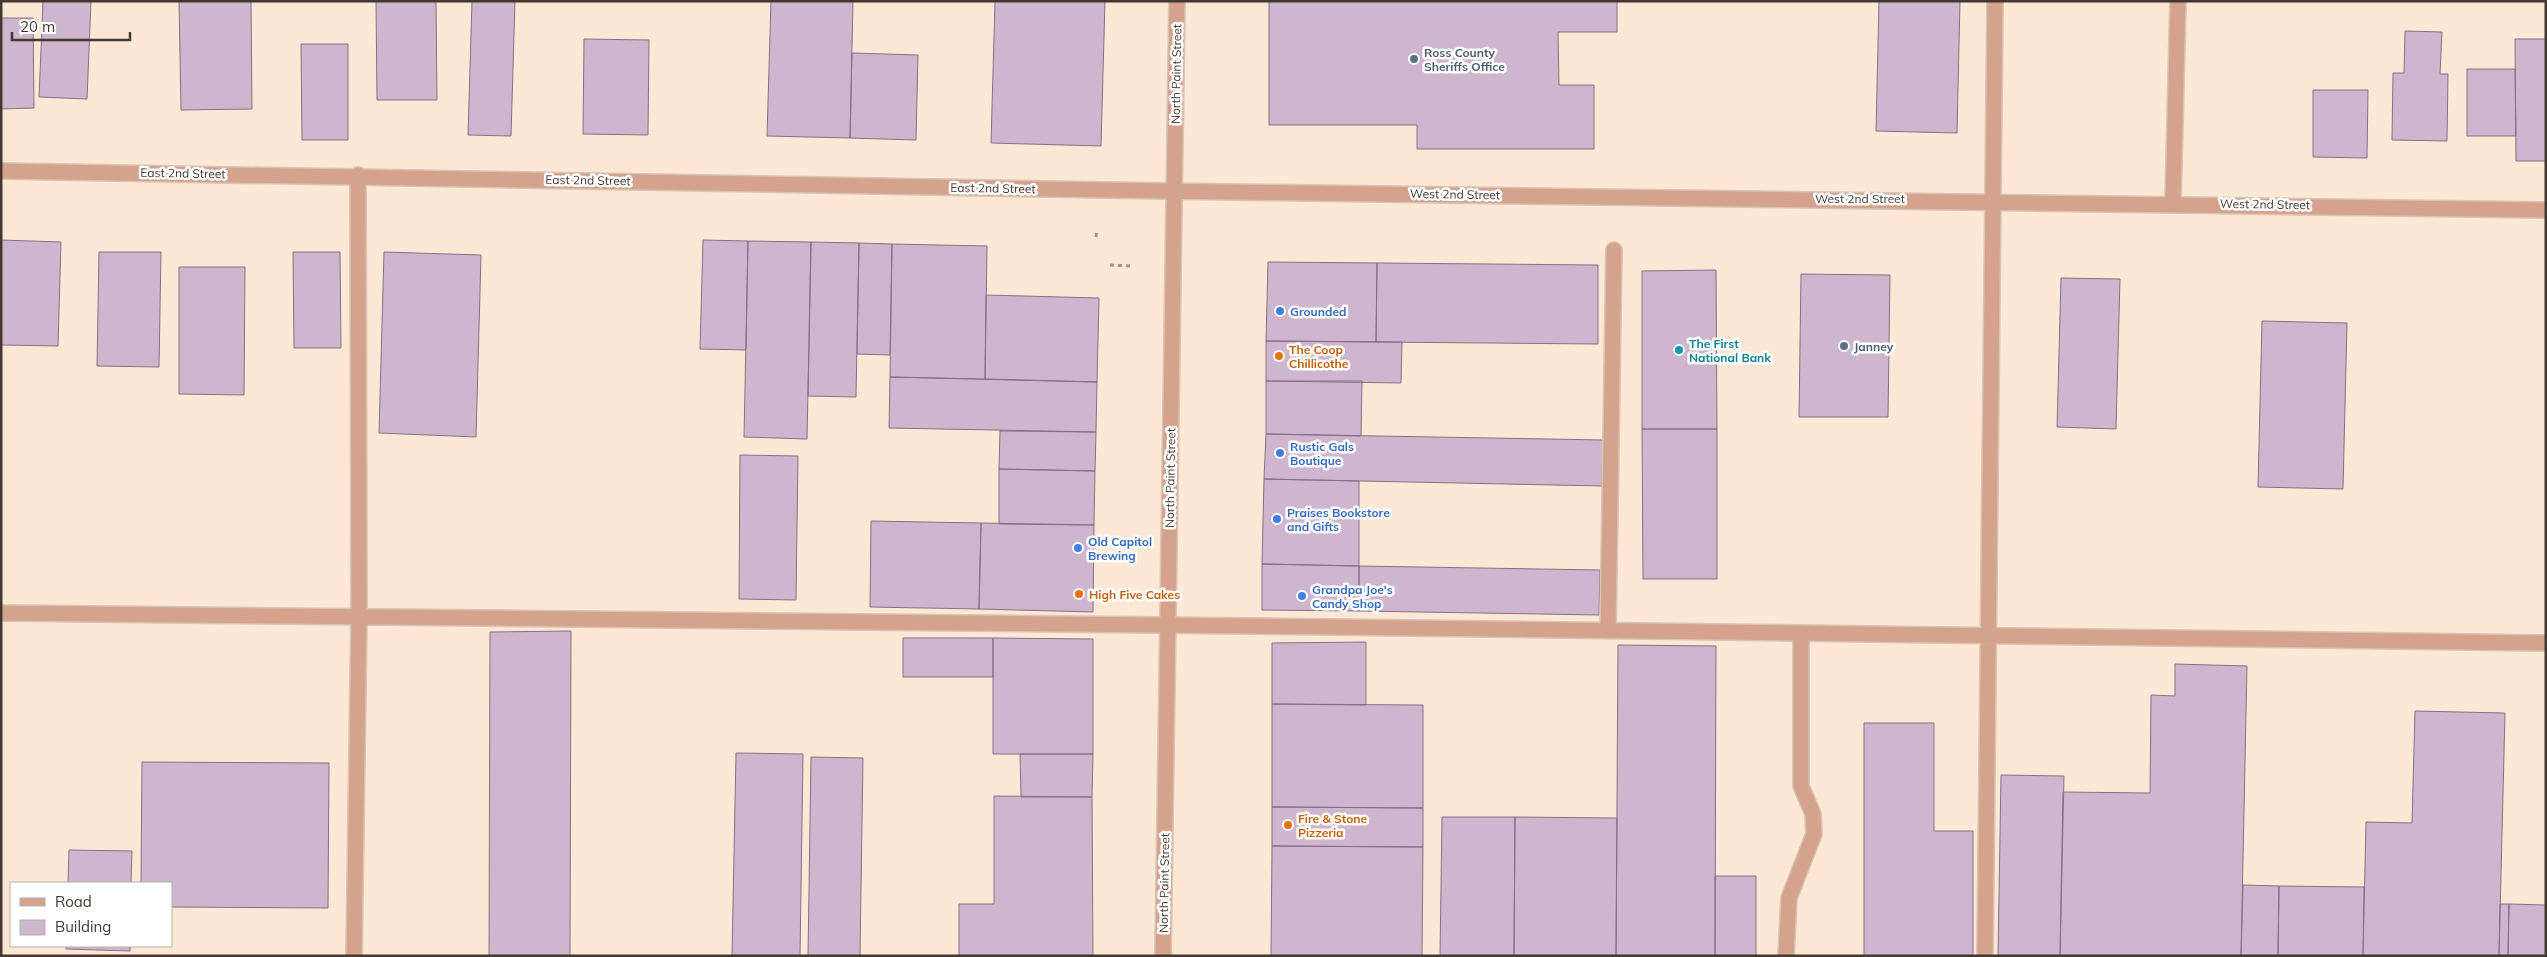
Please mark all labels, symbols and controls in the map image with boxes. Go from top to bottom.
scale bar [12,10,130,42]
text: 20 m [20,17,55,36]
street label: North Paint Street [1168,24,1184,124]
place label: Ross County Sheriffs Office [1424,45,1505,74]
marker: Ross County Sheriffs Office [1408,53,1420,65]
street label: East 2nd Street [140,165,226,181]
street label: East 2nd Street [545,172,631,188]
street label: East 2nd Street [950,180,1036,196]
street label: West 2nd Street [1410,186,1500,202]
street label: West 2nd Street [1815,191,1905,206]
street label: West 2nd Street [2220,196,2310,212]
place label: Grounded [1290,304,1346,319]
marker: Grounded [1274,305,1286,317]
place label: The First National Bank [1689,336,1771,365]
place label: Janney [1854,339,1894,354]
marker: Janney [1838,340,1850,352]
place label: The Coop Chillicothe [1289,342,1349,371]
marker: The First National Bank [1673,344,1685,356]
marker: The Coop Chillicothe [1273,350,1285,362]
street label: North Paint Street [1162,428,1178,528]
place label: Rustic Gals Boutique [1290,439,1354,468]
marker: Rustic Gals Boutique [1274,447,1286,459]
place label: Praises Bookstore and Gifts [1287,505,1390,534]
marker: Praises Bookstore and Gifts [1271,513,1283,525]
place label: Old Capitol Brewing [1088,534,1152,563]
marker: Old Capitol Brewing [1072,542,1084,554]
place label: Grandpa Joe's Candy Shop [1312,582,1393,611]
place label: High Five Cakes [1089,587,1180,602]
marker: High Five Cakes [1073,588,1085,600]
marker: Grandpa Joe's Candy Shop [1296,590,1308,602]
place label: Fire & Stone Pizzeria [1298,811,1368,840]
marker: Fire & Stone Pizzeria [1282,819,1294,831]
street label: North Paint Street [1156,833,1172,933]
legend [10,882,172,947]
text: Road [55,892,92,911]
text: Building [55,917,111,936]

